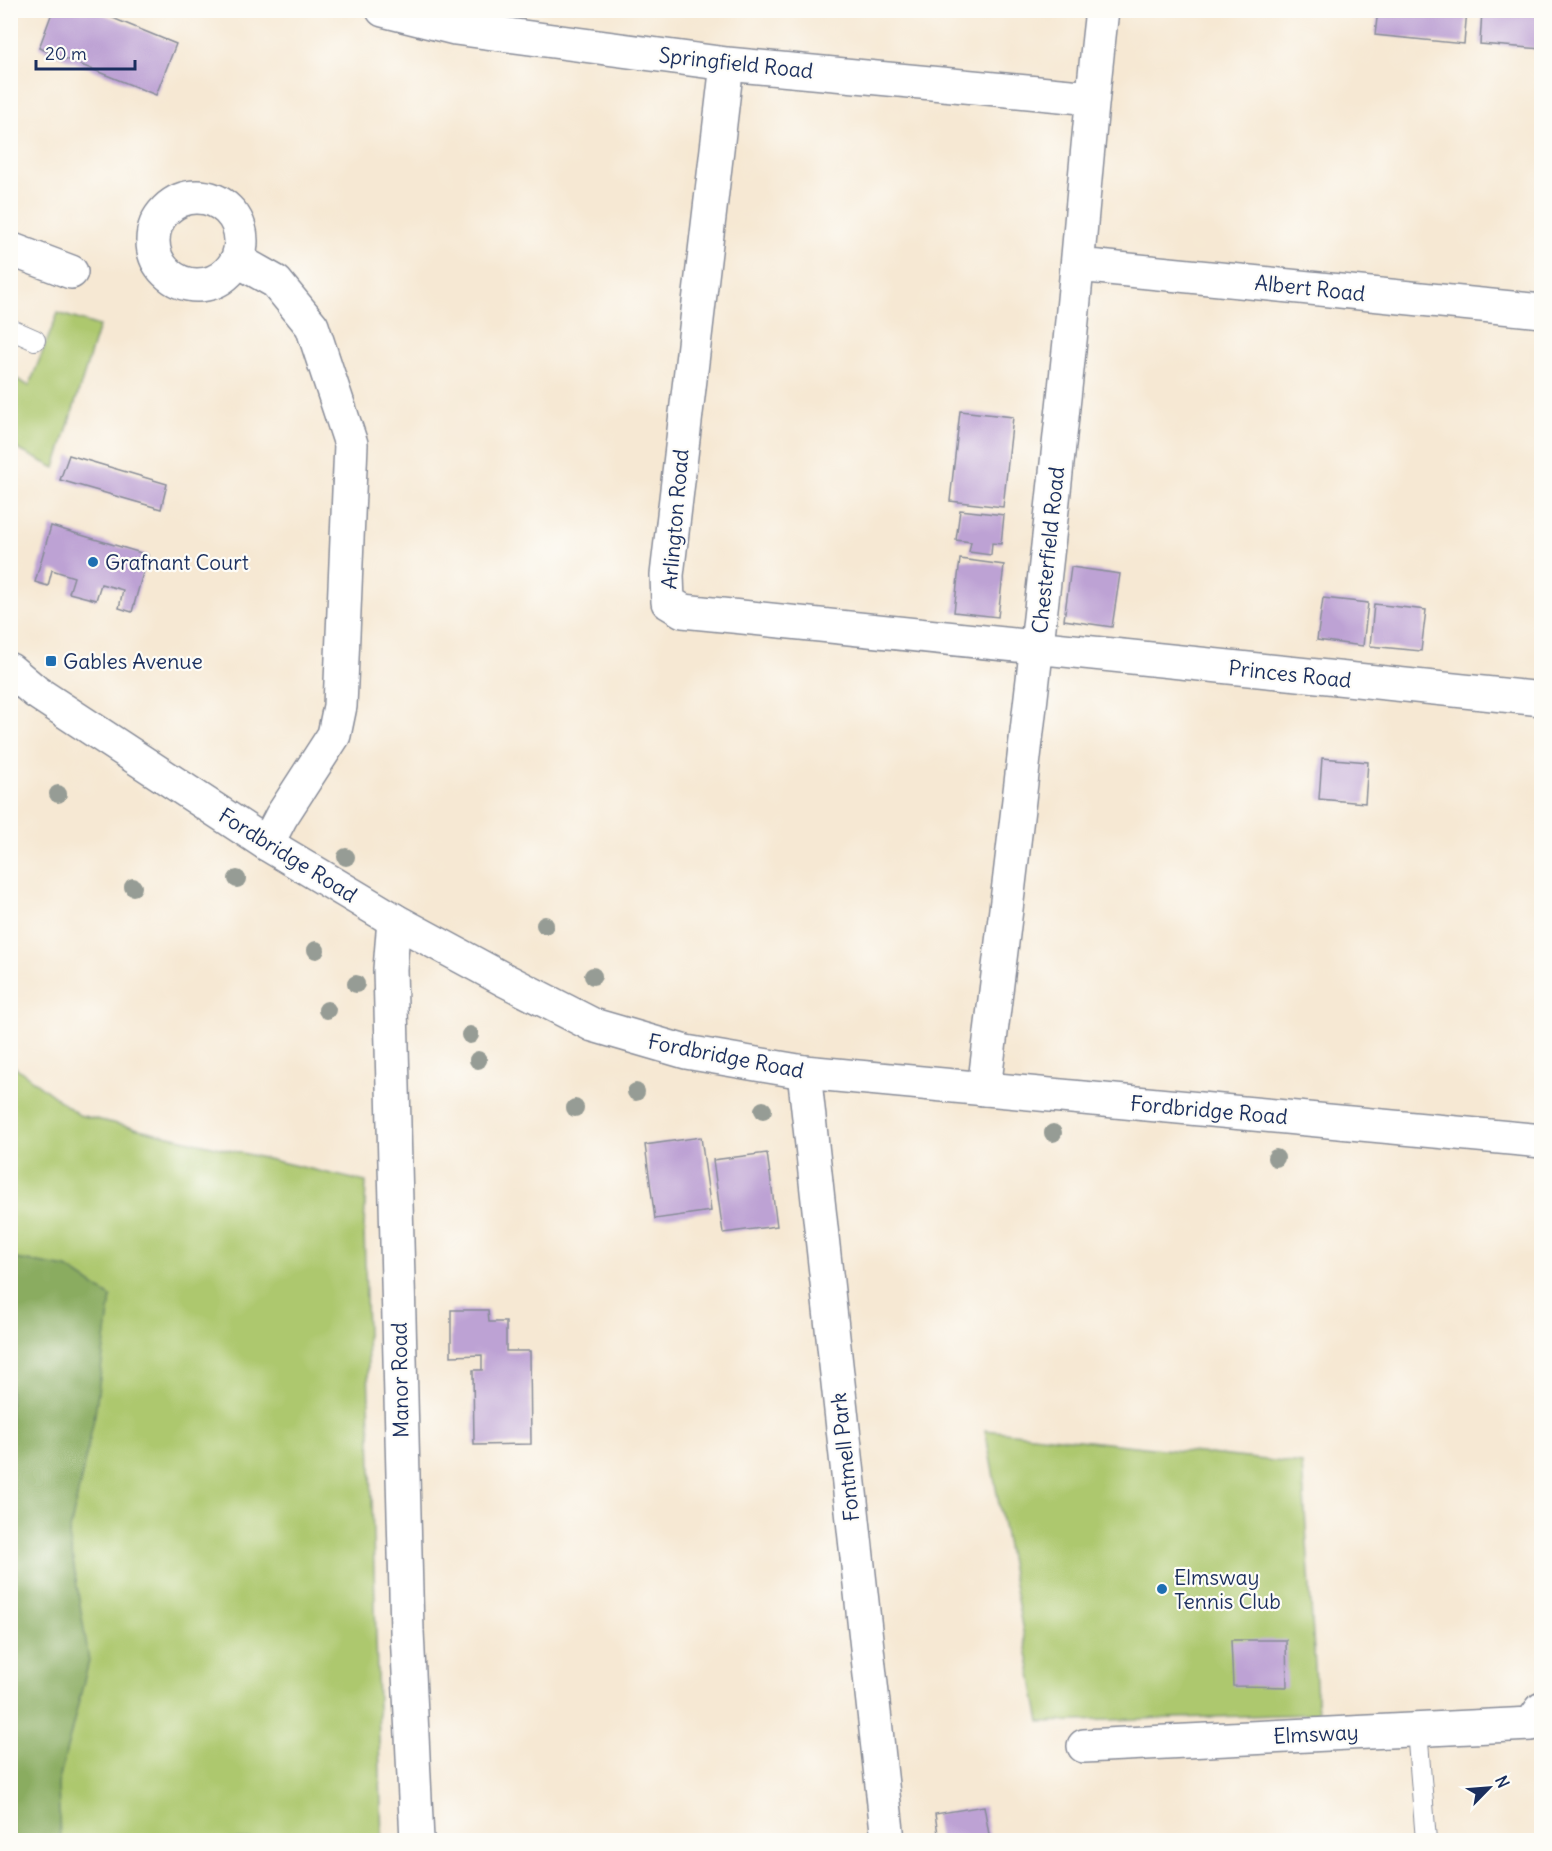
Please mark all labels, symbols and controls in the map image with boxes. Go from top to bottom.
scale bar [36,33,135,71]
street label: Springfield Road [658,41,814,85]
text: 20 m [45,42,87,65]
street label: Albert Road [1253,269,1367,307]
street label: Arlington Road [655,448,695,590]
street label: Chesterfield Road [1026,465,1070,635]
place label: Grafnant Court [105,549,249,576]
marker: Grafnant Court [86,555,100,569]
place label: Gables Avenue [63,648,203,675]
marker: Gables Avenue [44,654,58,668]
street label: Princes Road [1227,654,1353,694]
street label: Fordbridge Road [214,802,362,908]
street label: Fordbridge Road [646,1028,806,1084]
street label: Fordbridge Road [1129,1090,1289,1130]
street label: Manor Road [385,1322,415,1438]
street label: Fontmell Park [825,1391,865,1523]
place label: Elmsway Tennis Club [1174,1564,1281,1615]
marker: Elmsway Tennis Club [1155,1582,1169,1596]
street label: Elmsway [1273,1718,1359,1750]
north arrow [1459,1758,1519,1818]
text: N [1491,1772,1514,1791]

